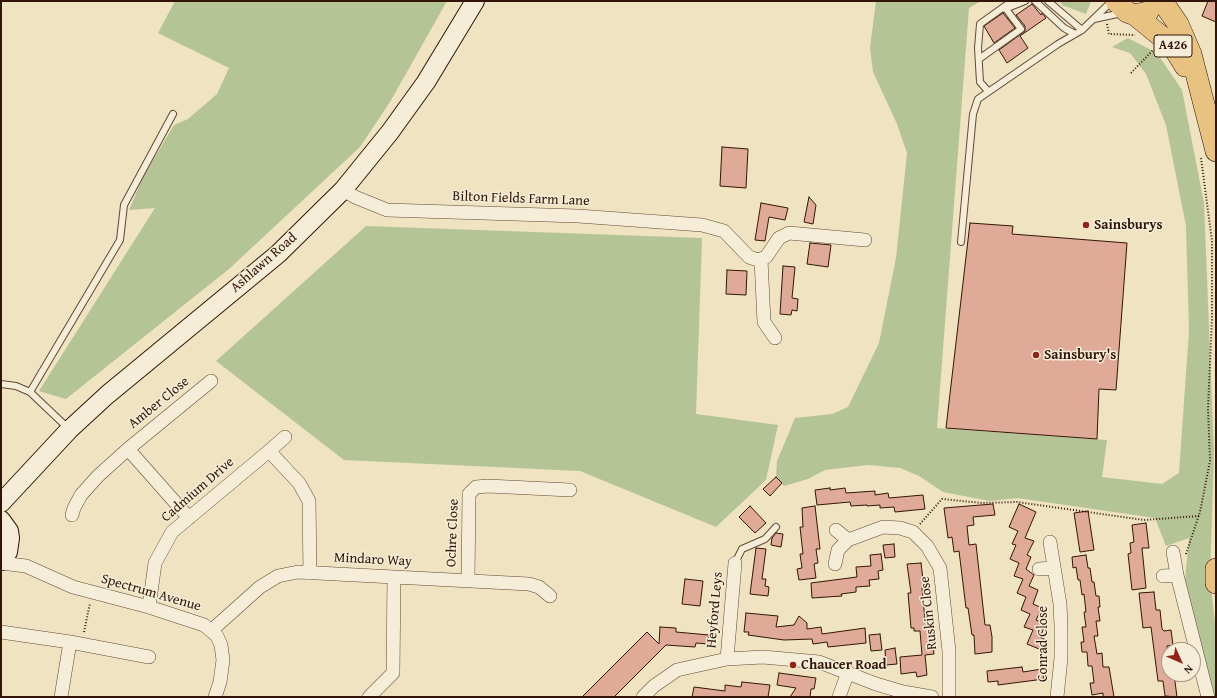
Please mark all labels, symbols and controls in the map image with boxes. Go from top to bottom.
road number: A426 [1154,35,1192,57]
street label: Bilton Fields Farm Lane [452,188,590,210]
place label: Sainsburys [1094,217,1162,233]
marker: Sainsburys [1081,220,1091,230]
street label: Ashlawn Road [227,230,301,296]
place label: Sainsbury's [1044,347,1116,363]
marker: Sainsbury's [1031,350,1041,360]
street label: Amber Close [125,373,193,433]
street label: Cadmium Drive [158,454,238,526]
street label: Ochre Close [443,499,463,567]
street label: Mindaro Way [334,550,412,570]
street label: Spectrum Avenue [99,571,203,615]
street label: Heyford Leys [703,571,727,649]
street label: Ruskin Close [917,575,941,651]
street label: Conrad Close [1035,606,1051,682]
north arrow [1161,642,1201,682]
place label: Chaucer Road [801,657,887,673]
marker: Chaucer Road [788,660,798,670]
text: N [1181,662,1197,678]

